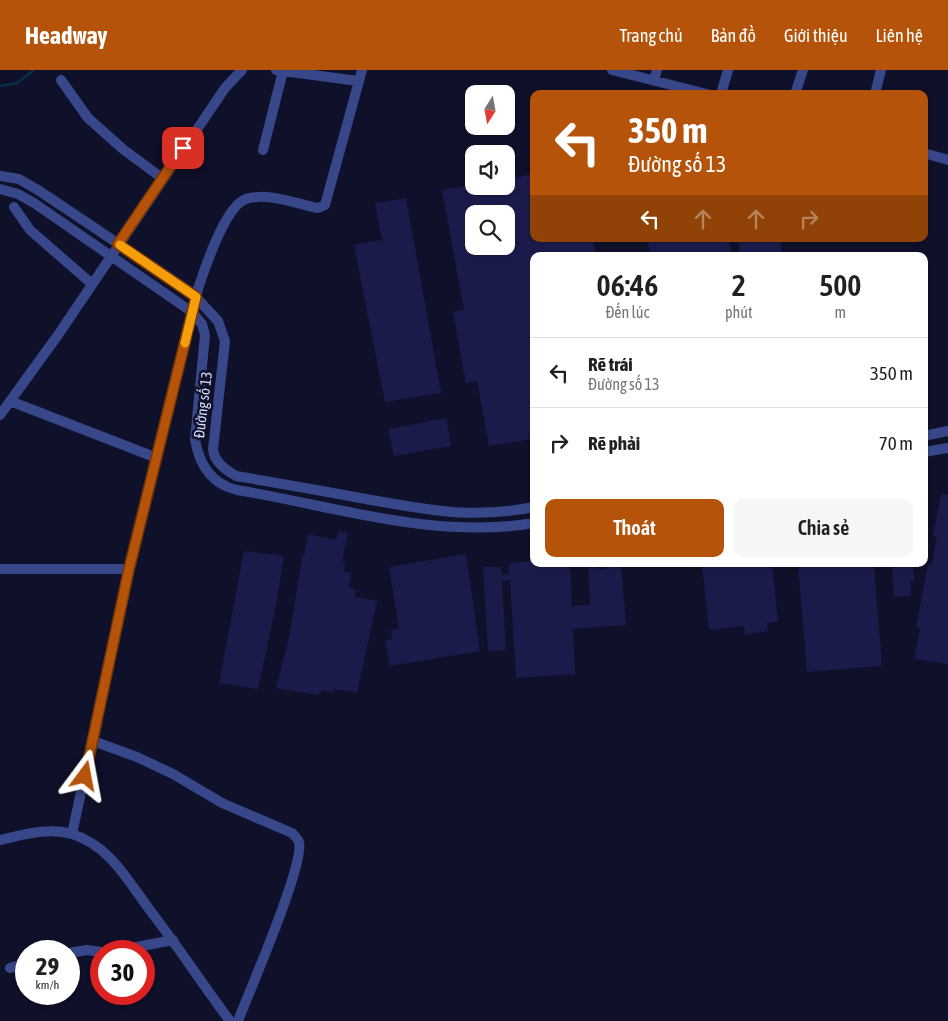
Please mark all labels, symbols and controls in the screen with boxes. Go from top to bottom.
text: Headway [25,22,108,49]
text: Trang chủ [620,25,683,46]
text: Bản đồ [711,25,756,46]
text: Giới thiệu [784,25,848,46]
text: Liên hệ [876,25,923,46]
north arrow [465,85,515,135]
map controls [465,85,515,255]
icon: left [545,110,610,175]
text: 350 m [628,110,707,150]
pin [162,127,204,169]
icon: arrive [169,134,197,162]
button: sound [465,145,515,195]
text: Đường số 13 [628,151,726,177]
button: search [465,205,515,255]
icon: left [636,205,664,233]
icon: ahead [689,205,717,233]
icon: ahead [742,205,770,233]
icon: right [795,205,823,233]
text: 06:46 [597,268,658,302]
text: 2 [732,268,746,302]
text: 500 [819,268,861,302]
text: Đến lúc [605,303,649,321]
text: phút [725,303,753,321]
text: m [835,303,846,321]
text: Rẽ trái [588,353,633,375]
icon: left [545,359,573,387]
text: 350 m [870,362,913,384]
street label: Đường số 13 [190,371,215,439]
text: Đường số 13 [588,375,659,393]
icon: right [545,429,573,457]
text: Rẽ phải [588,432,640,454]
text: 70 m [879,432,913,454]
button: Thoát [545,499,724,557]
button: Chia sẻ [734,499,913,557]
position arrow [58,749,110,801]
speed limit sign: 30 [90,940,155,1005]
text: 29 [36,952,59,980]
text: km/h [36,978,59,992]

